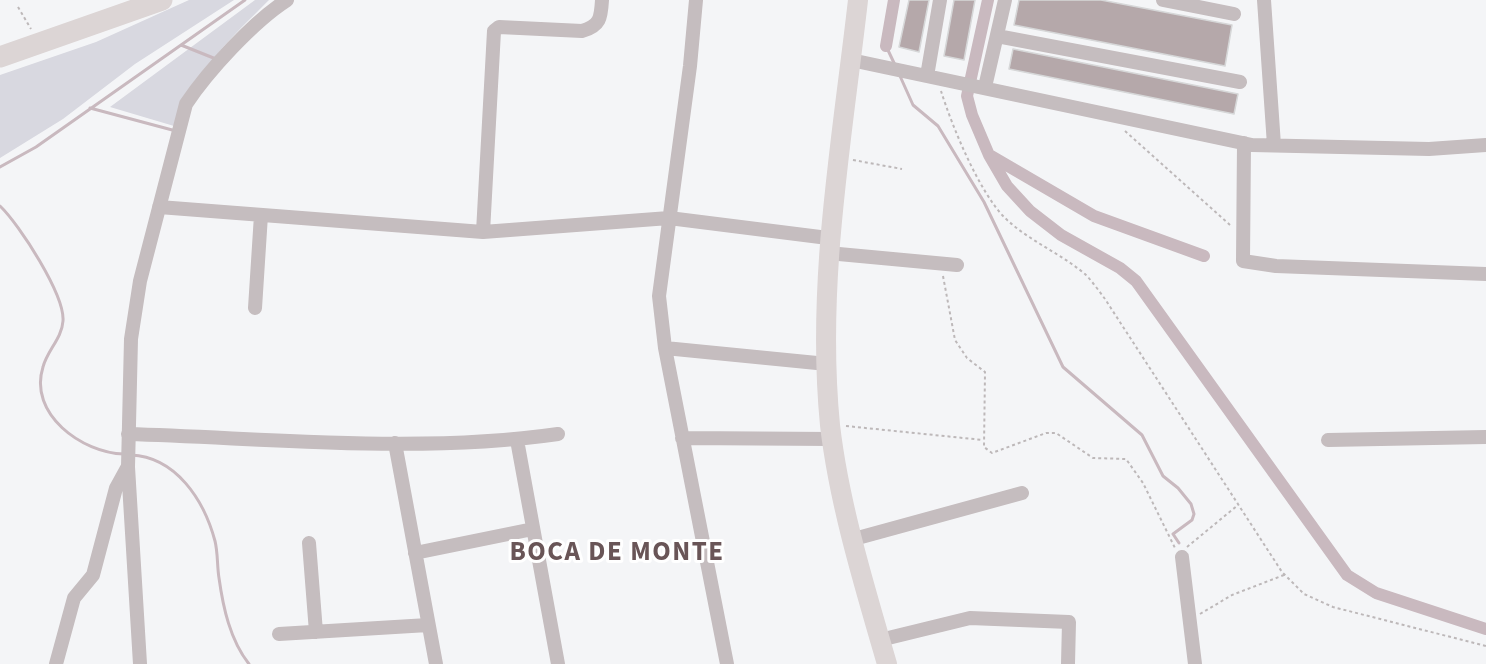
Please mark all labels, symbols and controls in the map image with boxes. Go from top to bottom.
district label: BOCA DE MONTE [509,538,725,570]

